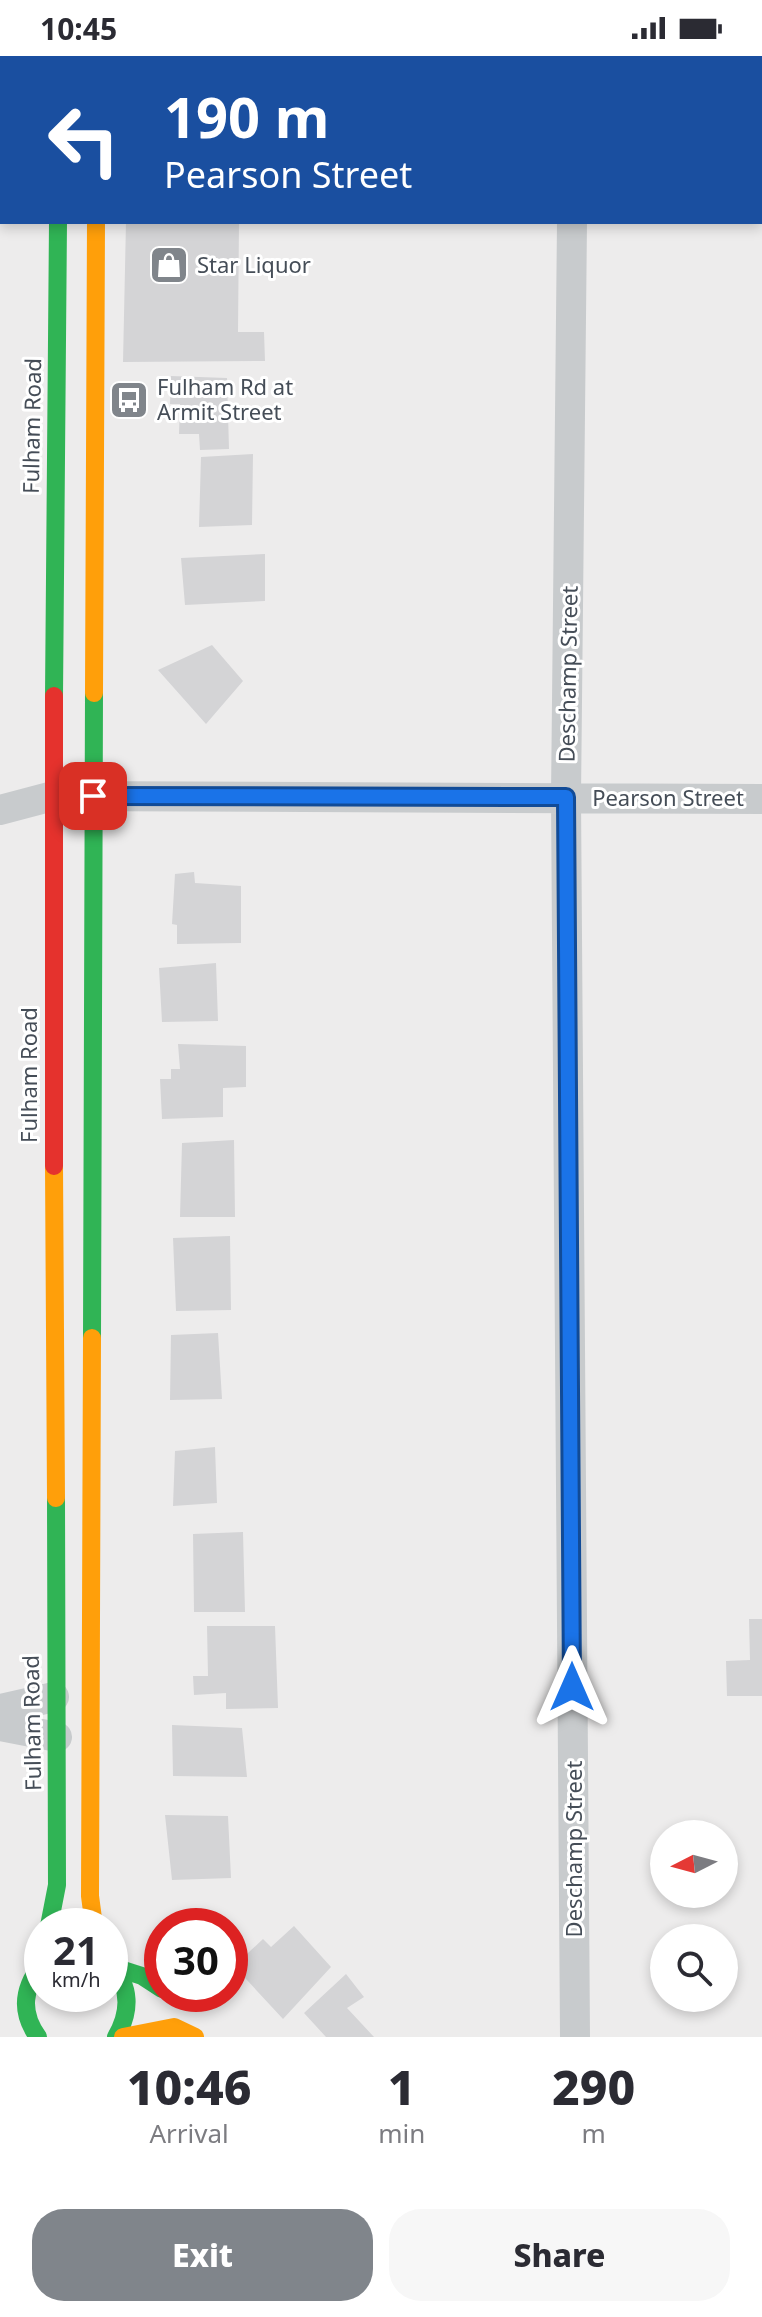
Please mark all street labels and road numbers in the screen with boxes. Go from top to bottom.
street label: Fulham Road [15,358,47,494]
street label: Deschamp Street [550,585,584,763]
street label: Pearson Street [592,782,744,812]
street label: Fulham Road [13,1007,43,1143]
street label: Fulham Road [15,1655,47,1791]
street label: Deschamp Street [558,1761,588,1937]

